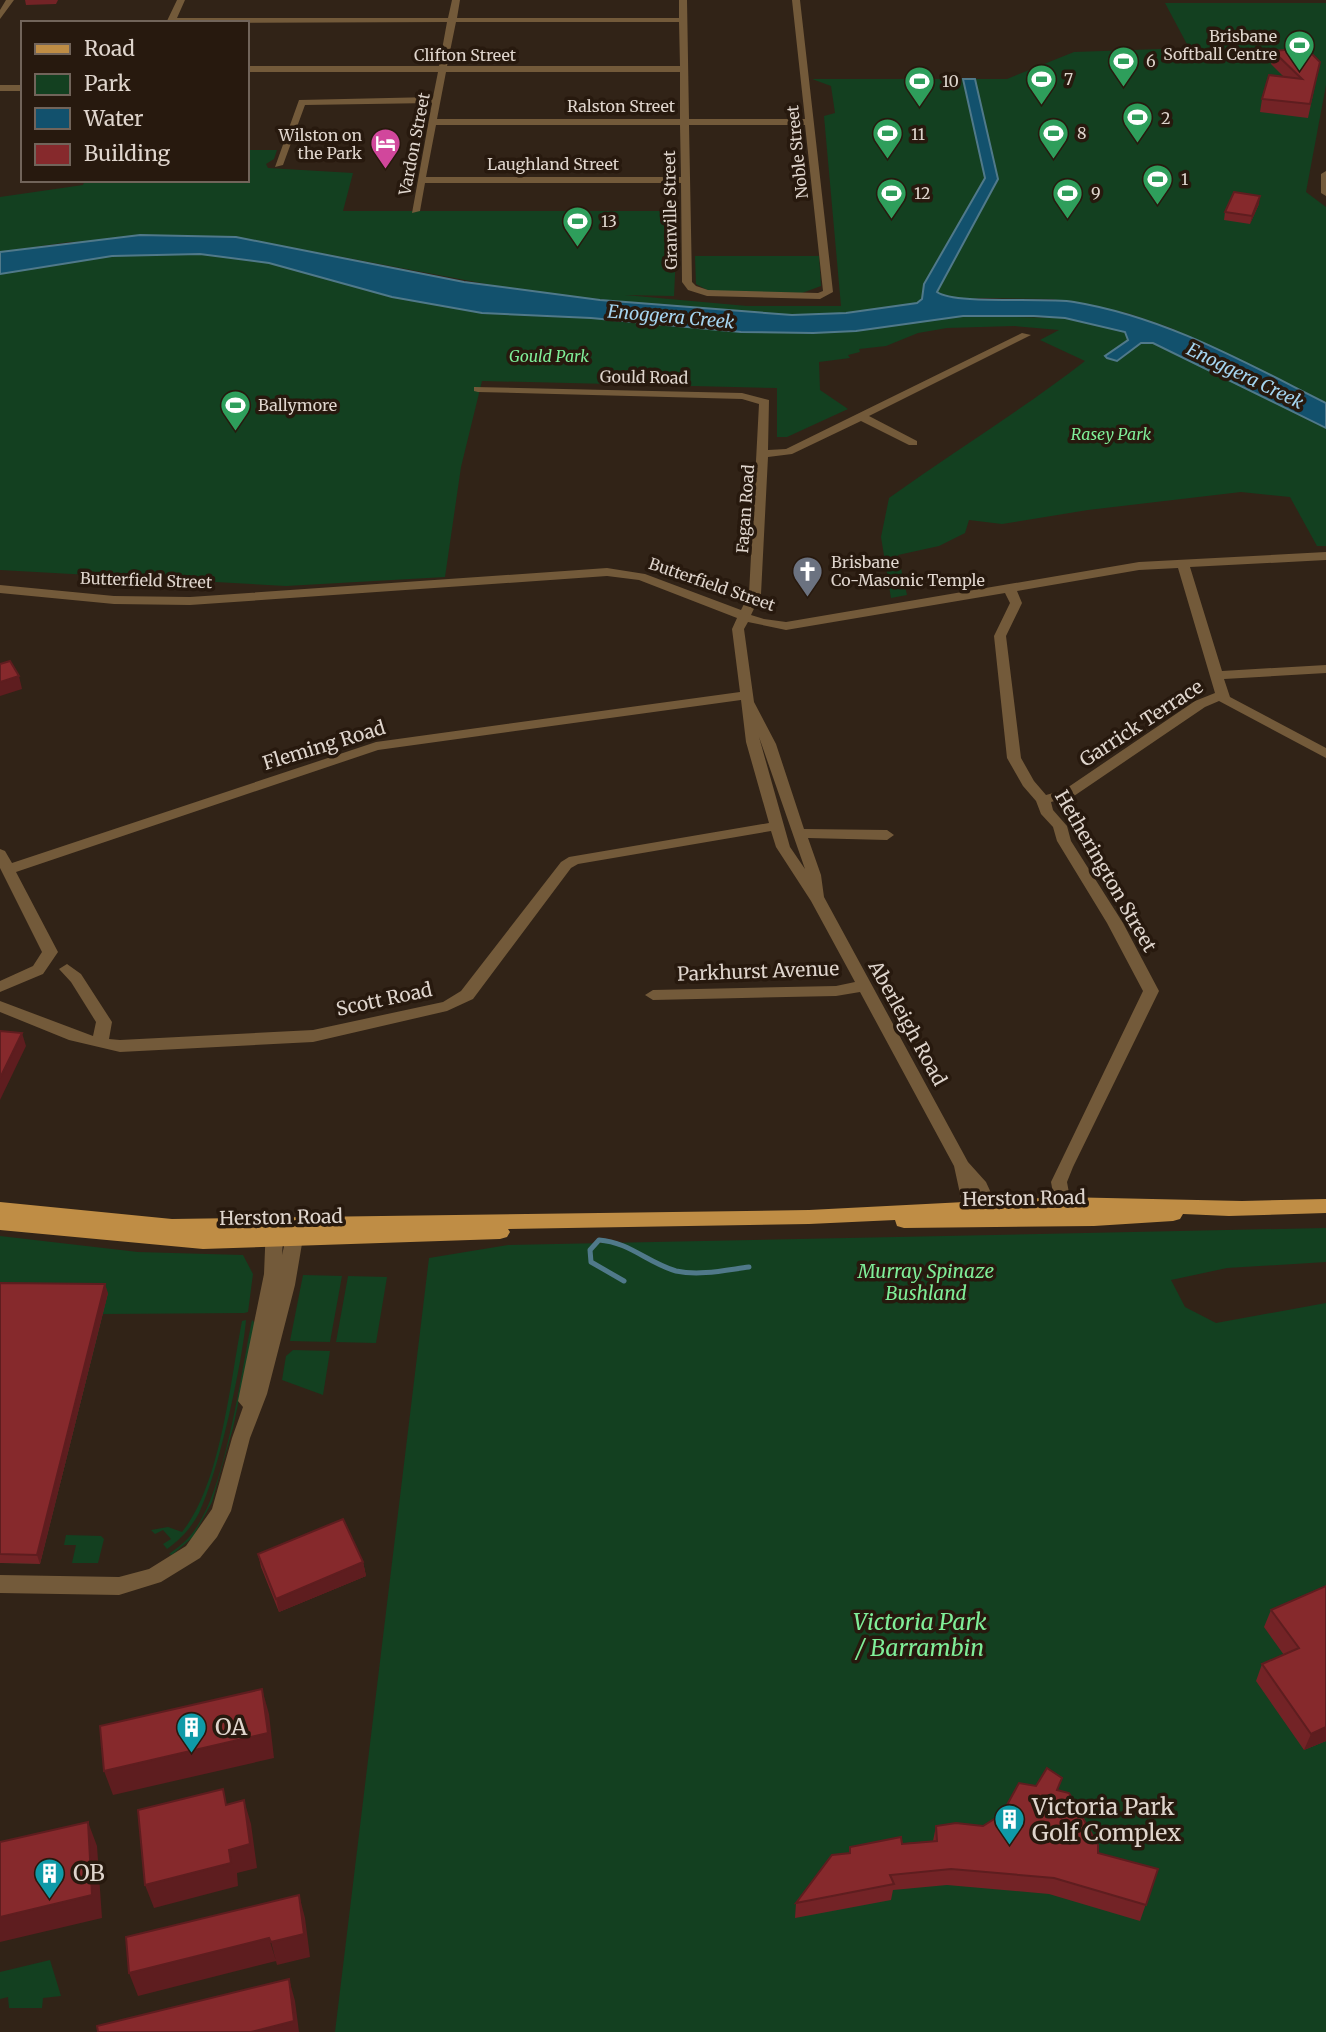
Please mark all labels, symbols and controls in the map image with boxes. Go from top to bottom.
legend [21,21,248,182]
place label: Brisbane Softball Centre [1163,26,1277,64]
sports icon: Brisbane Softball Centre [1283,28,1317,72]
text: Road [84,35,135,62]
sports icon: 6 [1106,44,1140,88]
street label: Clifton Street [414,45,517,65]
place label: 6 [1146,51,1156,71]
sports icon: 7 [1024,62,1058,106]
sports icon: 10 [902,64,936,108]
place label: 7 [1064,69,1073,89]
text: Park [84,70,131,97]
place label: 10 [942,71,959,91]
street label: Vardon Street [394,90,434,198]
street label: Ralston Street [567,96,676,116]
sports icon: 2 [1121,101,1155,145]
street label: Noble Street [782,104,812,200]
text: Water [83,105,143,132]
place label: 2 [1161,108,1171,128]
sports icon: 8 [1037,116,1071,160]
sports icon: 11 [871,117,905,161]
place label: 8 [1077,123,1087,143]
place label: 11 [911,124,925,144]
place label: Wilston on the Park [278,125,363,163]
hotel icon: Wilston on the Park [368,127,402,171]
text: Building [84,140,171,167]
street label: Granville Street [659,149,681,270]
street label: Laughland Street [487,154,620,174]
sports icon: 1 [1141,162,1175,206]
place label: 1 [1181,169,1188,189]
sports icon: 12 [874,176,908,220]
sports icon: 9 [1051,176,1085,220]
place label: 12 [914,183,931,203]
place label: 9 [1091,183,1101,203]
sports icon: 13 [561,204,595,248]
place label: 13 [601,211,617,231]
water label: Enoggera Creek [607,299,736,334]
water label: Enoggera Creek [1183,337,1308,414]
park label: Gould Park [509,346,589,366]
street label: Gould Road [600,366,689,388]
sports icon: Ballymore [218,388,252,432]
place label: Ballymore [258,395,337,415]
park label: Rasey Park [1071,424,1151,444]
street label: Fagan Road [732,464,758,554]
place label: Brisbane Co-Masonic Temple [831,552,985,590]
street label: Butterfield Street [646,553,778,615]
church icon: Brisbane Co-Masonic Temple [791,554,825,598]
street label: Butterfield Street [80,568,213,592]
street label: Garrick Terrace [1075,674,1207,772]
street label: Fleming Road [260,715,388,775]
street label: Hetherington Street [1050,786,1162,957]
street label: Aberleigh Road [863,955,952,1090]
street label: Parkhurst Avenue [676,956,840,986]
street label: Scott Road [334,977,434,1021]
street label: Herston Road [962,1185,1086,1211]
street label: Herston Road [219,1204,343,1230]
park label: Murray Spinaze Bushland [857,1259,995,1305]
park label: Victoria Park / Barrambin [853,1607,987,1662]
building icon: OA [175,1710,209,1754]
place label: OA [215,1712,248,1741]
place label: Victoria Park Golf Complex [1031,1792,1181,1847]
building icon: Victoria Park Golf Complex [992,1803,1026,1847]
building icon: OB [33,1856,67,1900]
place label: OB [73,1858,105,1887]

